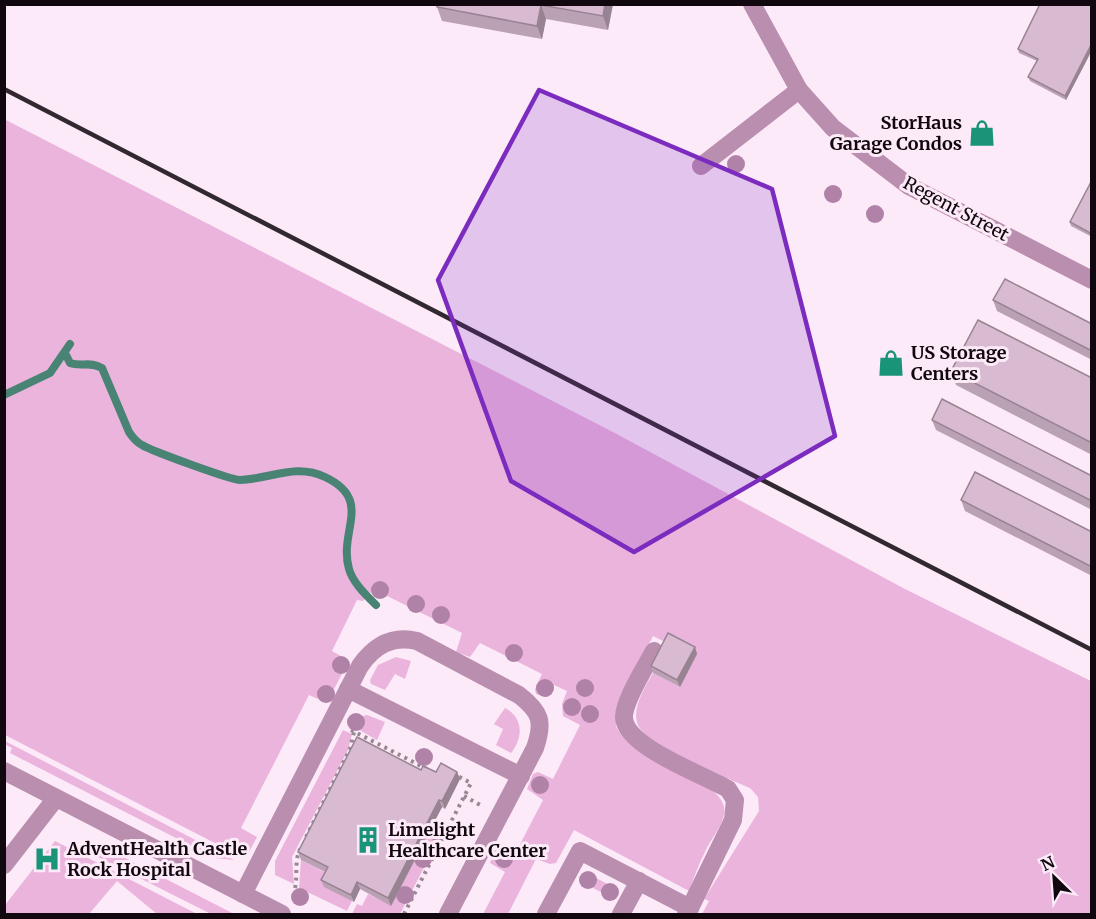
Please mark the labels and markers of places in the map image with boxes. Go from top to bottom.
place label: StorHaus Garage Condos [830,111,962,155]
shop icon: StorHaus Garage Condos [967,118,997,148]
place label: US Storage Centers [911,341,1007,385]
shop icon: US Storage Centers [876,348,906,378]
place label: Limelight Healthcare Center [388,818,547,862]
building icon: Limelight Healthcare Center [353,825,383,855]
place label: AdventHealth Castle Rock Hospital [66,837,248,881]
hospital icon: AdventHealth Castle Rock Hospital [32,844,62,874]

